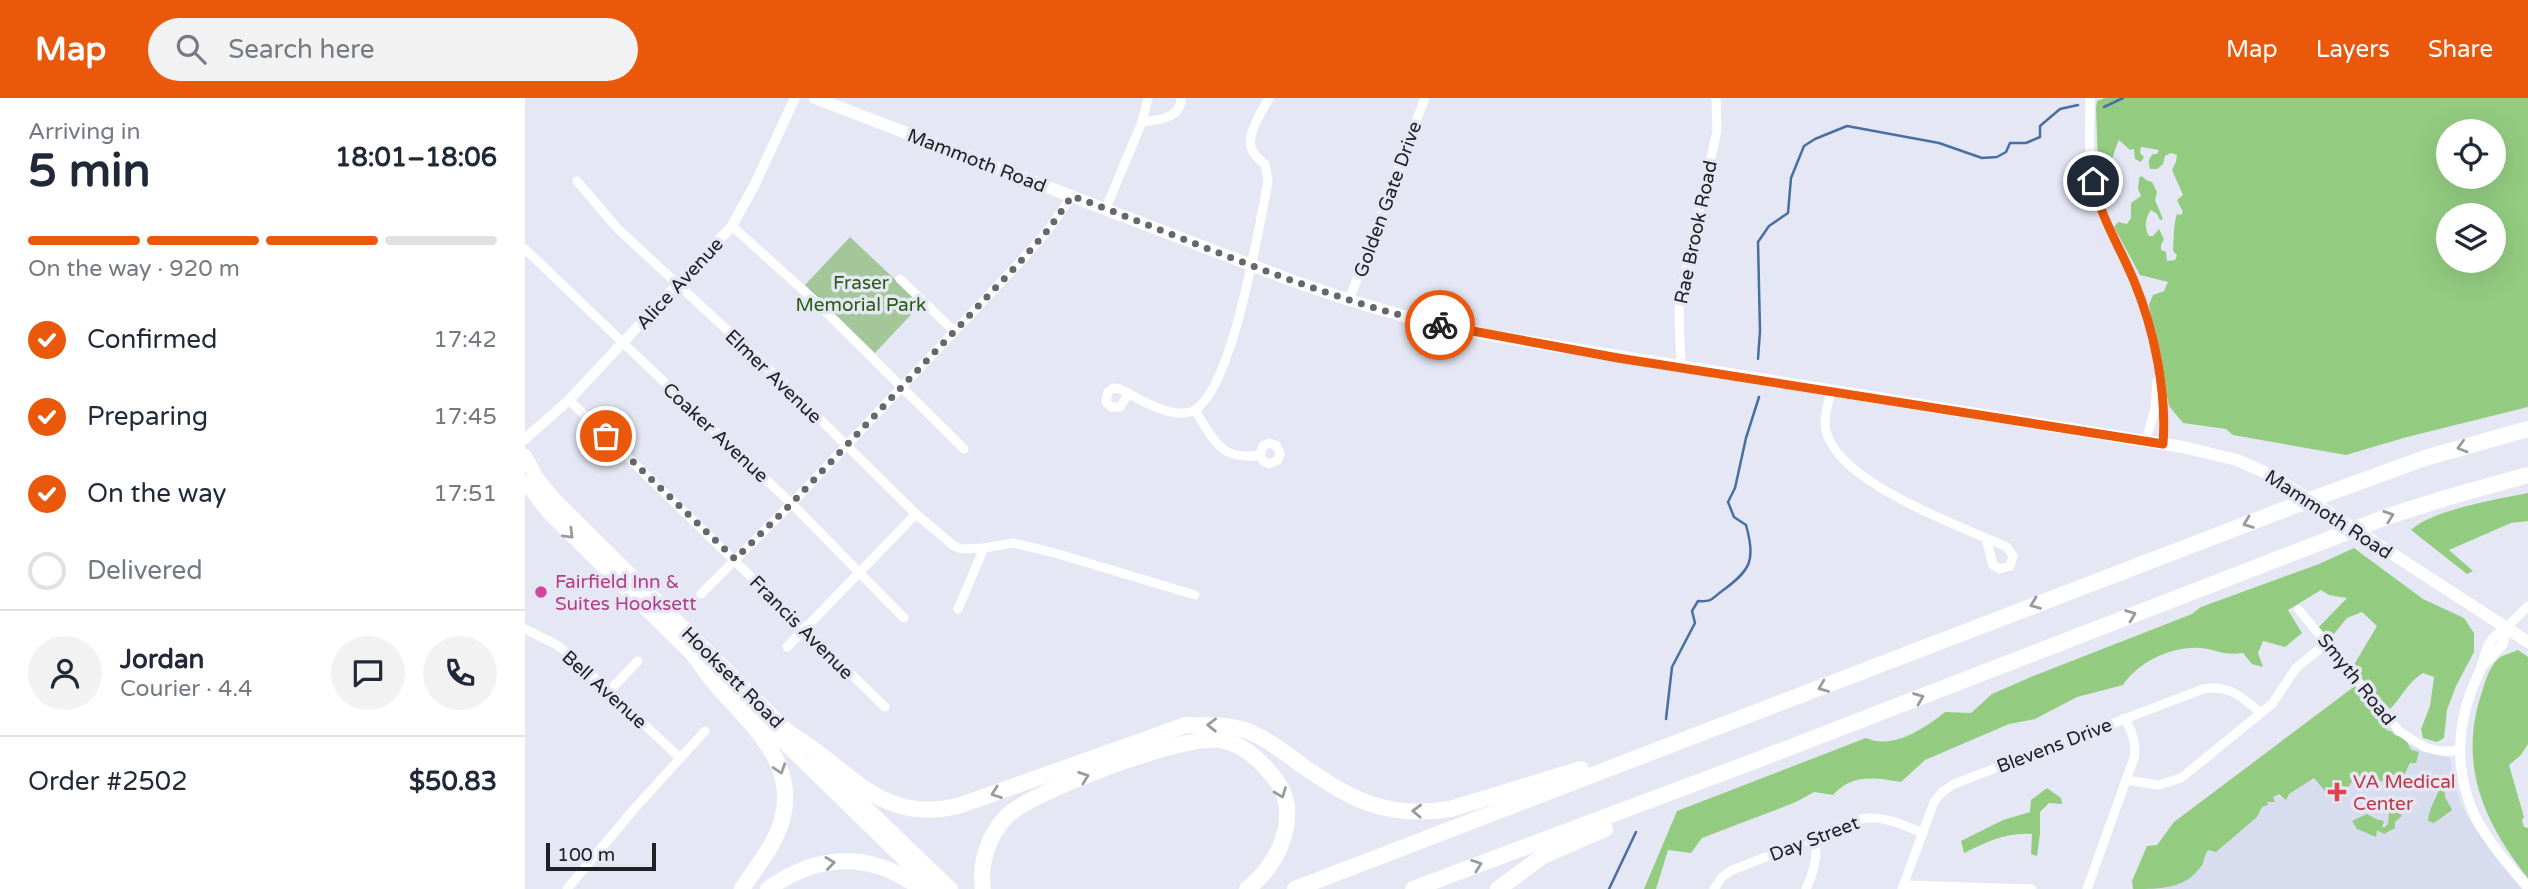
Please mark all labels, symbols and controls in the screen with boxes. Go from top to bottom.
search box [148,18,638,81]
text: Map [35,30,106,69]
icon: search [172,30,210,68]
text: Search here [228,34,374,65]
text: Map [2226,35,2278,64]
text: Layers [2316,35,2390,64]
text: Share [2428,35,2493,64]
text: Arriving in [28,118,141,146]
street label: Golden Gate Drive [1349,118,1426,280]
map controls [2436,119,2506,273]
button: locate [2436,119,2506,189]
street label: Mammoth Road [904,124,1049,198]
text: 18:01–18:06 [335,142,497,173]
text: 5 min [28,144,151,199]
pin [2063,151,2123,211]
street label: Rae Brook Road [1670,158,1722,306]
icon: home [2074,162,2112,200]
button: layers [2436,203,2506,273]
street label: Alice Avenue [632,233,728,334]
text: On the way · 920 m [28,255,240,283]
park label: Fraser Memorial Park [796,272,926,316]
courier [1405,290,1475,360]
icon: bike [1421,306,1459,344]
icon: check [28,321,66,359]
text: Confirmed [87,324,217,355]
street label: Elmer Avenue [721,325,826,428]
text: 17:42 [433,326,497,354]
street label: Coaker Avenue [658,378,773,487]
icon: check [28,398,66,436]
text: Preparing [87,401,208,432]
text: 17:45 [433,403,497,431]
pin [576,406,636,466]
icon: bag [587,417,625,455]
one-way arrow [2456,438,2468,453]
street label: Mammoth Road [2261,466,2396,564]
icon: check [28,475,66,513]
text: On the way [87,478,227,509]
text: 17:51 [433,480,497,508]
one-way arrow [2382,510,2394,524]
one-way arrow [2242,514,2254,528]
one-way arrow [561,526,574,539]
text: Delivered [87,555,203,586]
place label: Fairfield Inn & Suites Hooksett [555,571,697,615]
street label: Francis Avenue [745,571,858,684]
marker: Fairfield Inn & Suites Hooksett [533,584,549,600]
one-way arrow [2030,596,2042,610]
one-way arrow [2124,610,2136,624]
street label: Hooksett Road [677,622,788,733]
street label: Smyth Road [2313,630,2400,730]
button: person [28,636,102,710]
button: chat [331,636,405,710]
button: phone [423,636,497,710]
text: Jordan [120,644,204,675]
street label: Bell Avenue [557,646,651,733]
text: Courier · 4.4 [120,675,252,703]
one-way arrow [1818,678,1830,692]
one-way arrow [1912,692,1924,706]
street label: Blevens Drive [1994,714,2115,778]
one-way arrow [1206,717,1217,733]
one-way arrow [772,763,786,775]
text: Order #2502 [28,766,188,797]
text: $50.83 [409,766,497,797]
one-way arrow [1077,771,1089,785]
place label: VA Medical Center [2353,771,2456,815]
marker: VA Medical Center [2327,782,2347,802]
one-way arrow [991,785,1003,799]
one-way arrow [1273,786,1287,798]
one-way arrow [1411,804,1422,819]
street label: Day Street [1767,812,1862,866]
scale bar [546,840,656,872]
text: 100 m [557,844,615,866]
one-way arrow [824,855,836,870]
one-way arrow [1470,859,1482,873]

